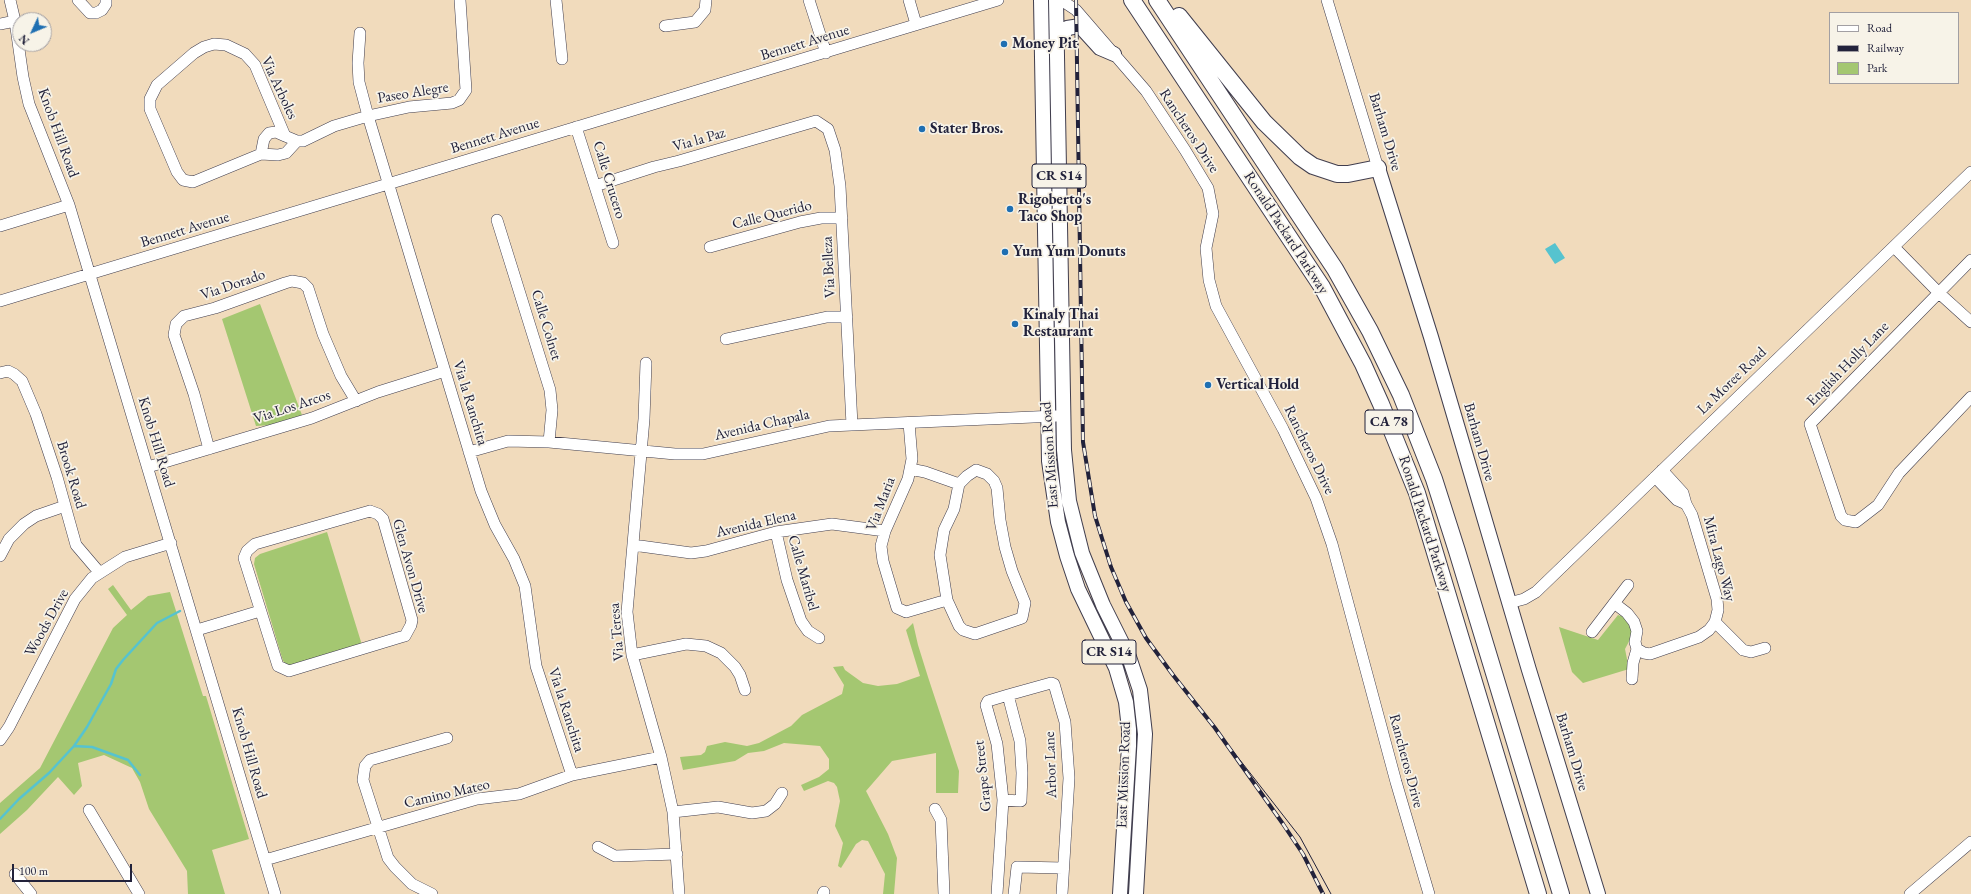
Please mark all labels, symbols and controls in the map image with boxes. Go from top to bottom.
north arrow [12,12,52,52]
legend [1829,12,1959,84]
text: Road [1867,20,1892,36]
street label: Bennett Avenue [758,21,852,65]
text: N [16,32,32,48]
place label: Money Pit [1012,35,1078,53]
marker: Money Pit [999,39,1009,49]
text: Railway [1867,40,1904,56]
street label: Via Arboles [257,54,301,122]
text: Park [1867,60,1887,76]
street label: Paseo Alegre [376,79,450,107]
street label: Knob Hill Road [34,86,82,180]
street label: Rancheros Drive [1155,86,1223,176]
street label: Barham Drive [1365,91,1405,173]
street label: Bennett Avenue [448,114,542,158]
place label: Stater Bros. [930,120,1003,138]
street label: Via la Paz [671,124,727,156]
marker: Stater Bros. [917,124,927,134]
street label: Calle Crucero [589,139,629,221]
road number: CR S14 [1032,164,1086,188]
street label: Ronald Packard Parkway [1240,168,1332,298]
place label: Rigoberto's Taco Shop [1018,191,1091,226]
street label: Calle Querido [730,196,814,234]
marker: Rigoberto's Taco Shop [1005,204,1015,214]
street label: Bennett Avenue [138,208,232,252]
street label: Via Belleza [818,236,840,298]
place label: Yum Yum Donuts [1013,243,1126,261]
marker: Yum Yum Donuts [1000,247,1010,257]
street label: Via Dorado [198,266,268,304]
street label: Calle Colnet [527,288,565,362]
place label: Kinaly Thai Restaurant [1023,306,1099,341]
street label: English Holly Lane [1803,318,1893,410]
marker: Kinaly Thai Restaurant [1010,319,1020,329]
street label: La Moree Road [1694,343,1770,419]
street label: Via la Ranchita [449,358,491,448]
place label: Vertical Hold [1216,376,1299,394]
marker: Vertical Hold [1203,380,1213,390]
street label: Via Los Arcos [251,386,333,428]
street label: Knob Hill Road [134,395,178,489]
street label: East Mission Road [1037,401,1063,509]
street label: Barham Drive [1459,401,1499,483]
street label: Rancheros Drive [1280,403,1338,497]
street label: Avenida Chapala [713,405,811,445]
road number: CA 78 [1365,410,1413,434]
street label: Brook Road [52,439,90,511]
street label: Ronald Packard Parkway [1394,453,1456,595]
street label: Via Maria [863,474,899,534]
street label: Avenida Elena [714,506,798,542]
street label: Mira Lago Way [1699,514,1739,604]
street label: Glen Avon Drive [388,517,432,615]
street label: Calle Maribel [784,533,822,613]
street label: Woods Drive [21,586,73,660]
street label: Via Teresa [605,602,629,662]
road number: CR S14 [1082,640,1136,664]
street label: Via la Ranchita [544,665,588,755]
street label: Knob Hill Road [227,705,271,801]
street label: Barham Drive [1552,711,1592,793]
street label: Rancheros Drive [1385,712,1427,810]
street label: East Mission Road [1113,721,1135,829]
street label: Arbor Lane [1041,731,1061,799]
street label: Grape Street [970,739,996,813]
street label: Camino Mateo [402,775,492,813]
scale bar [14,856,134,882]
text: 100 m [19,863,48,879]

